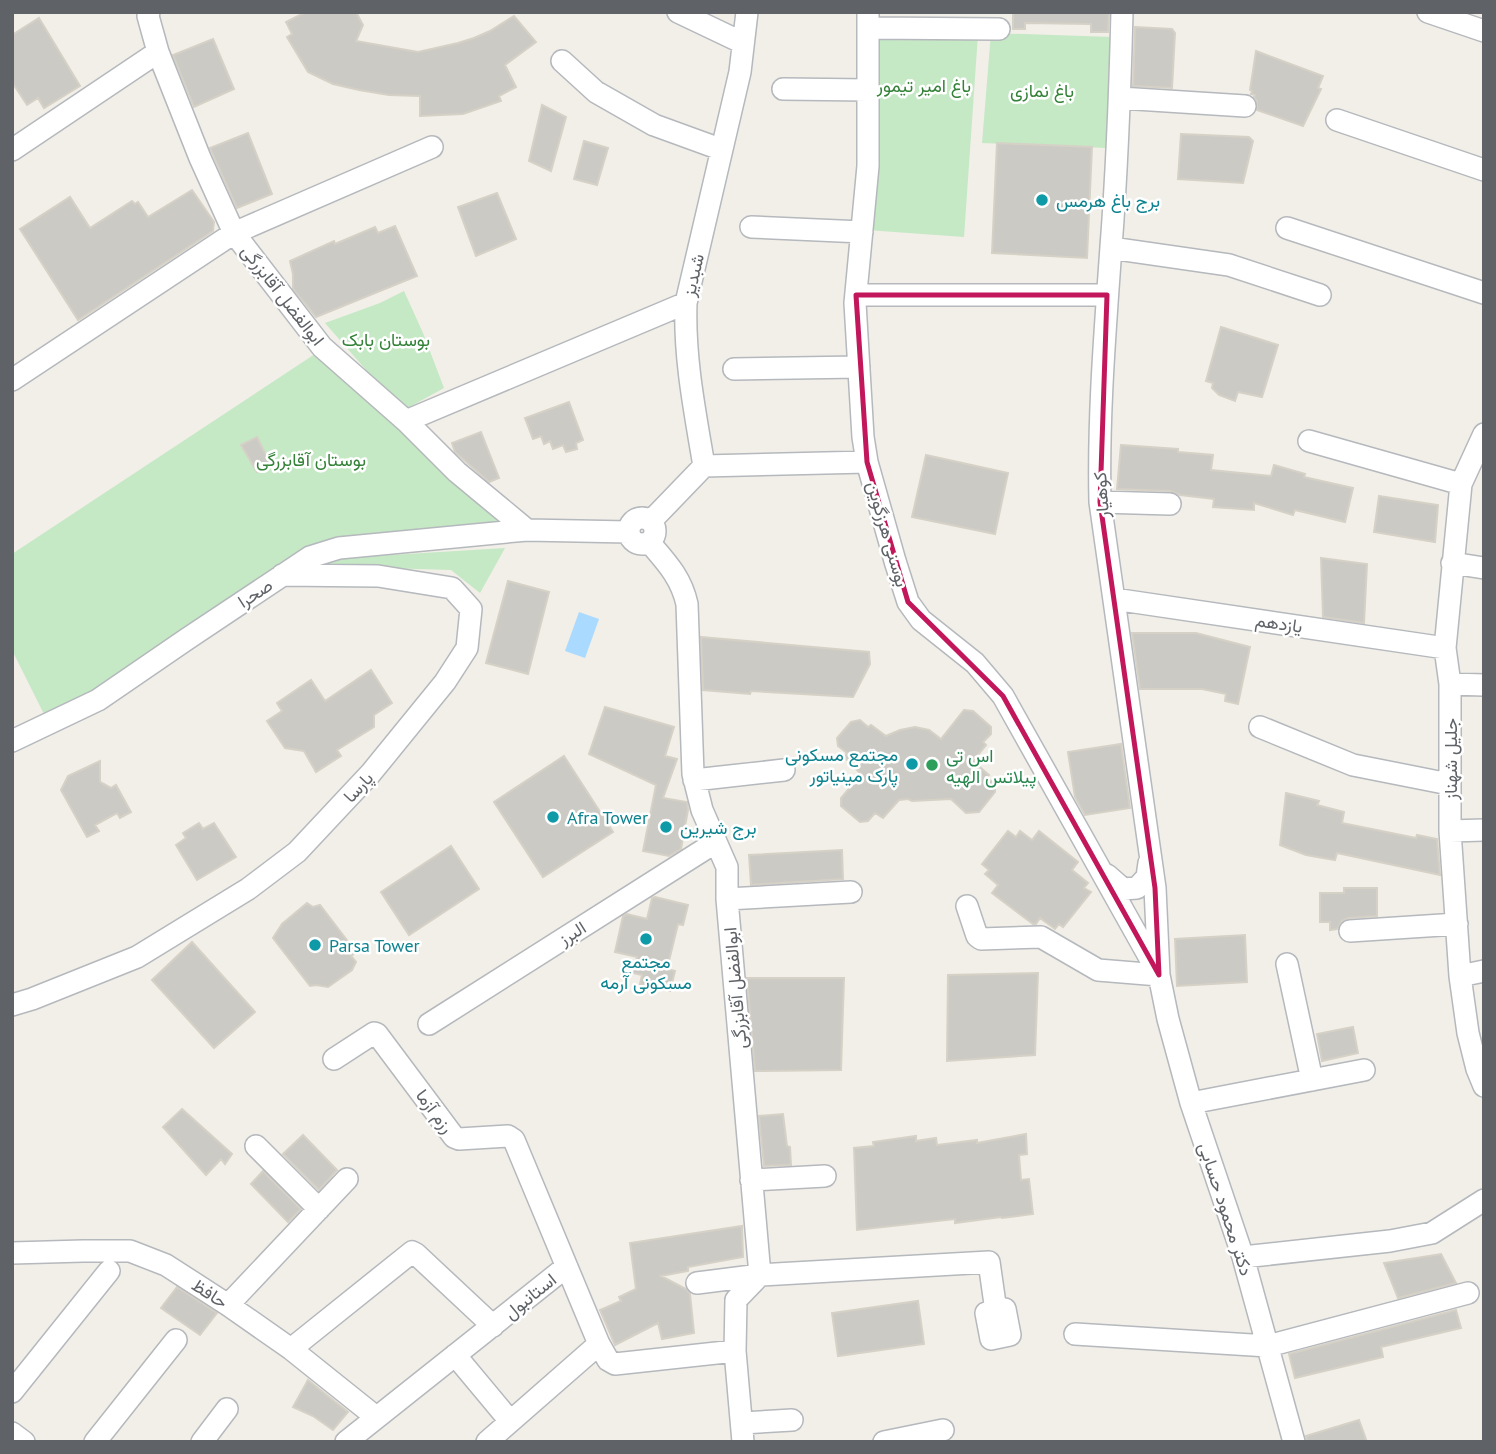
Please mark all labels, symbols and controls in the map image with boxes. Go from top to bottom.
park label: باغ امیر تیمور [876,74,971,98]
park label: باغ نمازی [1010,79,1074,103]
place label: برج باغ هرمس [1056,189,1160,213]
marker: برج باغ هرمس [1034,192,1050,208]
street label: ابوالفضل آقابزرگی [236,240,330,350]
street label: شبدیز [677,251,709,300]
park label: بوستان بابک [342,328,430,351]
park label: بوستان آقابزرگی [256,448,366,471]
street label: کوهیار [1088,471,1114,520]
street label: بوسنی هرزگوین [862,478,914,590]
street label: صحرا [233,573,277,613]
street label: یازدهم [1254,608,1304,639]
street label: جلیل شهناز [1439,718,1462,801]
place label: مجتمع مسکونی پارک مینیاتور [785,743,898,788]
place label: اس تی پیلاتس الهیه [946,744,1036,789]
marker: مجتمع مسکونی پارک مینیاتور [904,756,920,772]
marker: اس تی پیلاتس الهیه [924,757,940,773]
street label: پارسا [338,767,379,808]
place label: Afra Tower [567,806,648,829]
marker: Afra Tower [545,809,561,825]
place label: برج شیرین [680,816,757,840]
marker: برج شیرین [658,819,674,835]
street label: البرز [553,916,590,951]
street label: ابوالفضل آقابزرگی [718,926,752,1050]
marker: مجتمع مسکونی آرمه [638,931,654,947]
place label: Parsa Tower [329,934,420,957]
marker: Parsa Tower [307,937,323,953]
place label: مجتمع مسکونی آرمه [600,950,692,994]
street label: رزم آزما [410,1084,459,1138]
street label: دکتر محمود حسابی [1194,1139,1258,1279]
street label: استانبول [499,1268,561,1324]
street label: حافظ [187,1273,233,1313]

